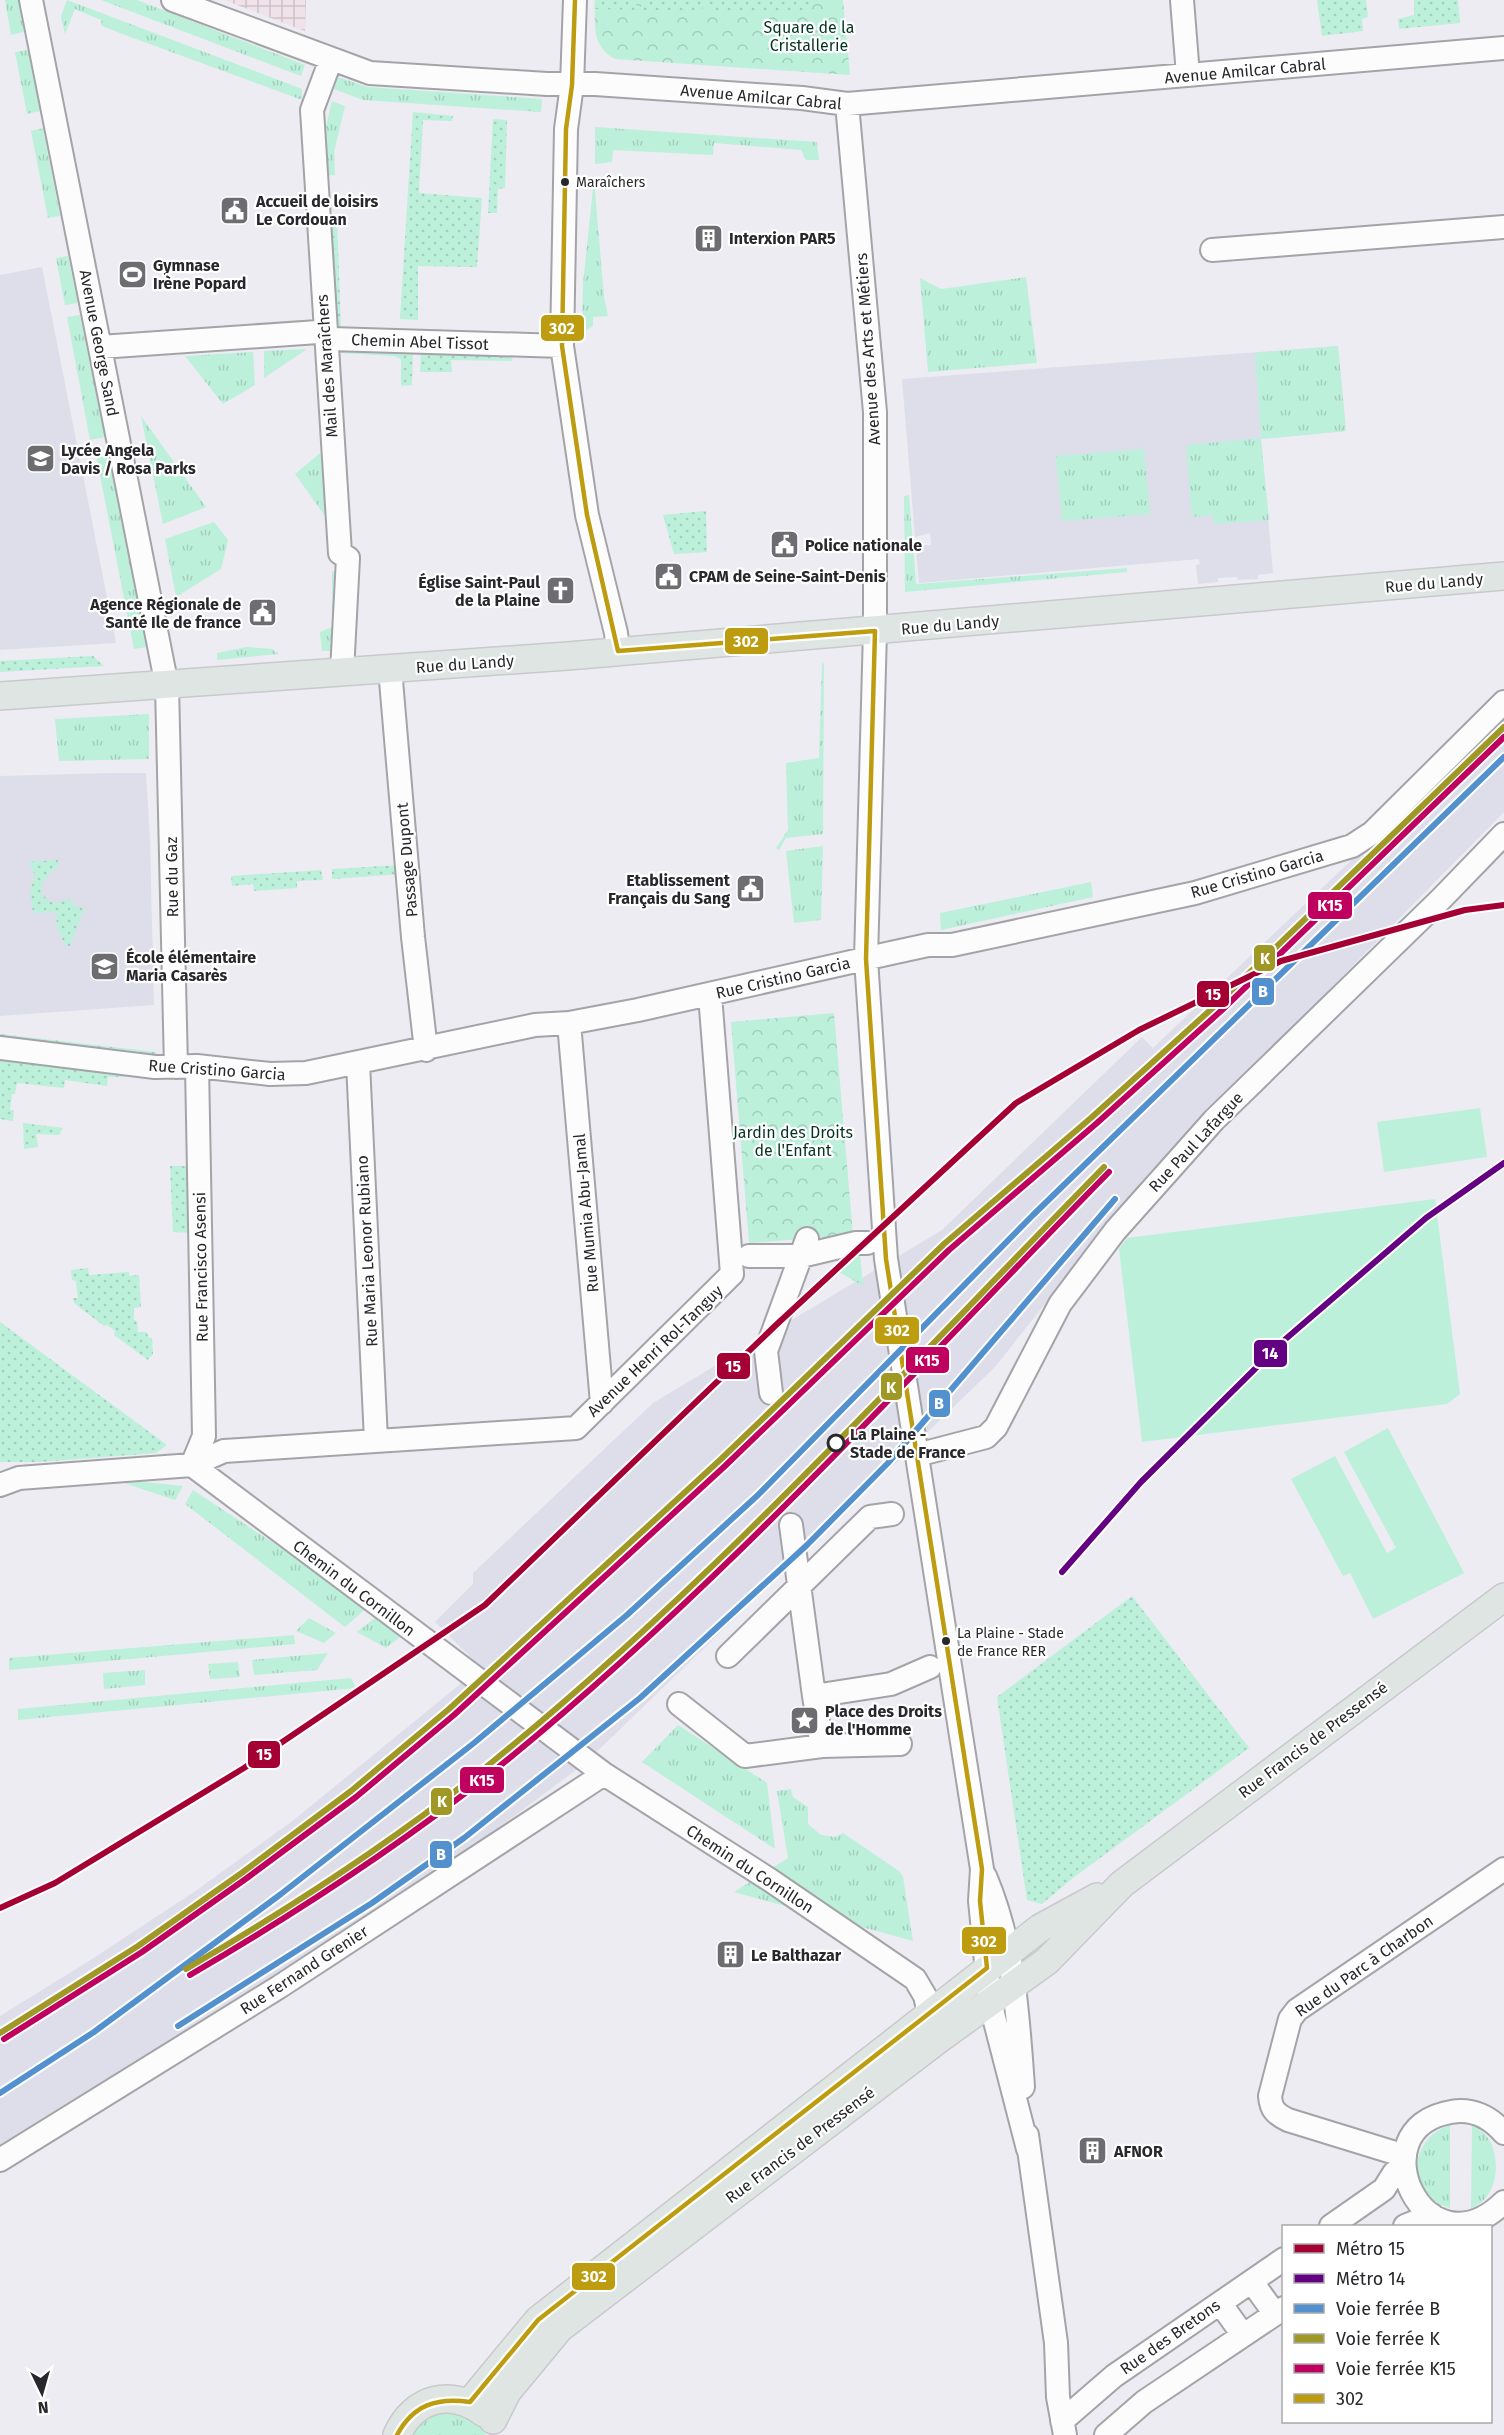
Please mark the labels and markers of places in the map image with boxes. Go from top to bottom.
place label: Maraîchers [576,174,646,191]
marker: Maraîchers [559,176,571,188]
place label: Accueil de loisirs Le Cordouan [255,192,379,229]
public building icon: Accueil de loisirs Le Cordouan [219,194,251,226]
building icon: Interxion PAR5 [692,222,724,254]
place label: Interxion PAR5 [729,229,836,248]
place label: Gymnase Irène Popard [153,256,246,293]
sports icon: Gymnase Irène Popard [116,258,148,290]
place label: Lycée Angela Davis / Rosa Parks [61,441,196,478]
school or university icon: Lycée Angela Davis / Rosa Parks [24,443,56,475]
public building icon: Police nationale [768,529,800,561]
place label: Police nationale [805,536,922,555]
public building icon: CPAM de Seine-Saint-Denis [652,560,684,592]
place label: CPAM de Seine-Saint-Denis [689,567,886,586]
place label: Église Saint-Paul de la Plaine [418,572,540,610]
church icon: Église Saint-Paul de la Plaine [545,575,577,607]
place label: Agence Régionale de Santé Ile de france [89,595,241,632]
public building icon: Agence Régionale de Santé Ile de france [246,597,278,629]
place label: Etablissement Français du Sang [608,871,731,909]
public building icon: Etablissement Français du Sang [735,873,767,905]
place label: École élémentaire Maria Casarès [126,947,256,985]
school or university icon: École élémentaire Maria Casarès [89,950,121,982]
place label: La Plaine - Stade de France [850,1425,966,1462]
marker: La Plaine - Stade de France [827,1434,845,1452]
place label: La Plaine - Stade de France RER [957,1625,1064,1660]
marker: La Plaine - Stade de France RER [940,1635,952,1647]
place label: Place des Droits de l'Homme [825,1702,942,1739]
place icon: Place des Droits de l'Homme [788,1704,820,1736]
building icon: Le Balthazar [714,1939,746,1971]
place label: Le Balthazar [751,1946,842,1965]
building icon: AFNOR [1077,2135,1109,2167]
place label: AFNOR [1113,2142,1163,2161]

